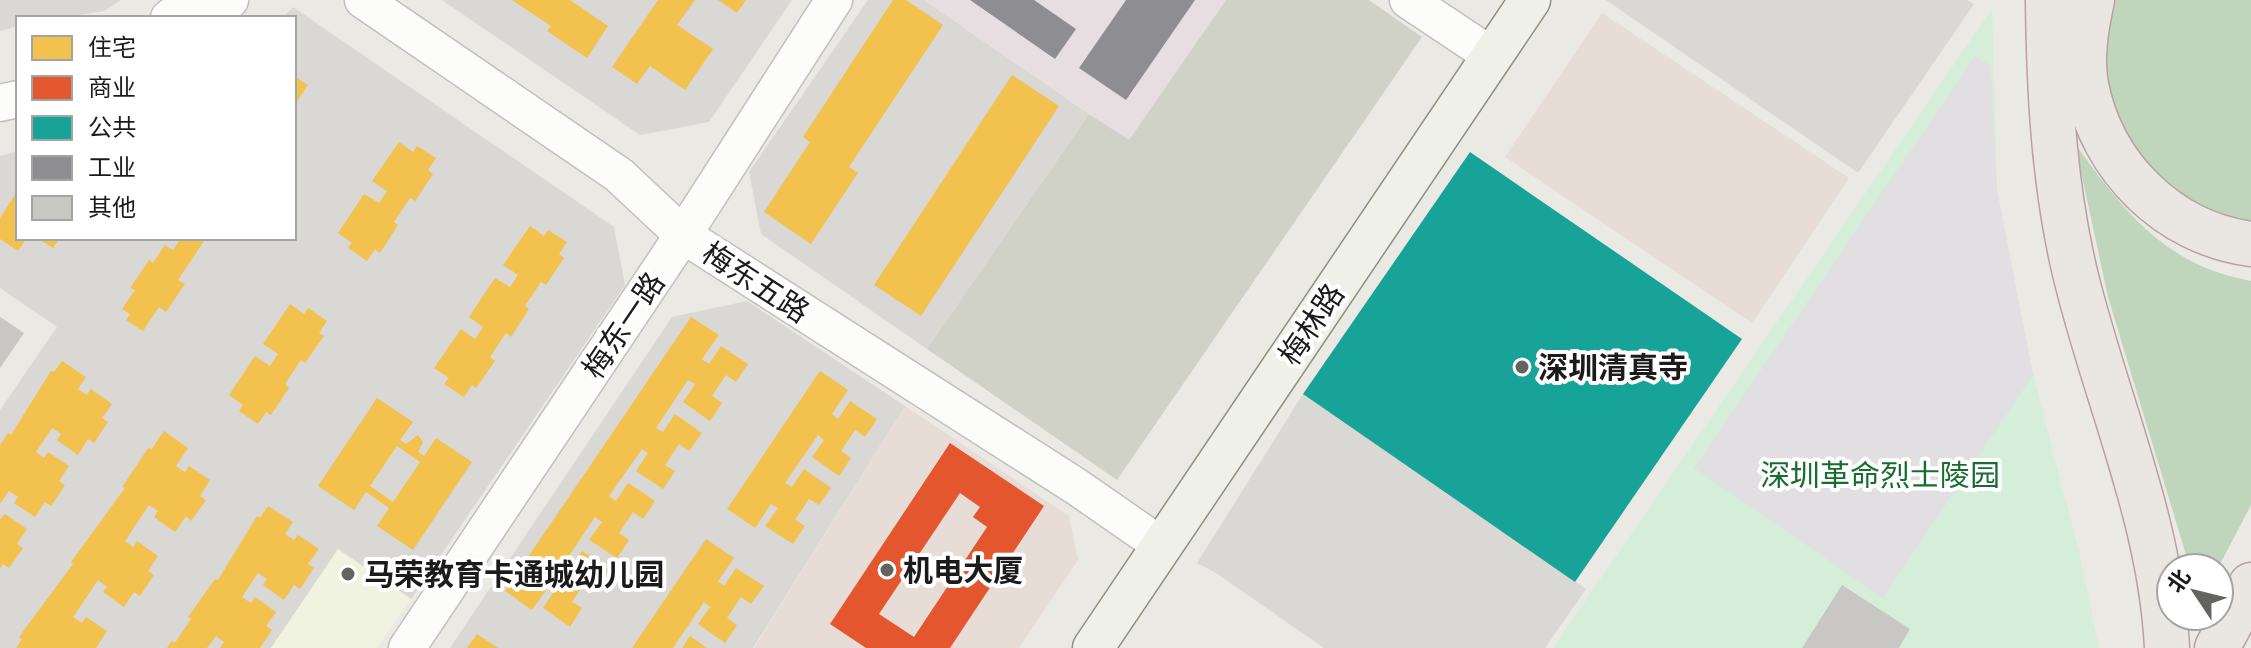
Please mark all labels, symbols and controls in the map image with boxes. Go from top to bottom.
legend [16,16,296,240]
text: 住宅 [88,32,136,62]
text: 商业 [88,72,136,102]
text: 公共 [88,112,136,142]
text: 工业 [88,152,136,182]
text: 其他 [88,192,136,222]
street label: 梅东五路 [695,233,817,331]
street label: 梅东一路 [574,265,672,385]
street label: 梅林路 [1270,276,1352,372]
place label: 深圳清真寺 [1538,348,1688,386]
marker: 深圳清真寺 [1513,358,1531,376]
park label: 深圳革命烈士陵园 [1760,456,2000,494]
place label: 机电大厦 [903,551,1023,589]
north arrow [2155,552,2235,632]
place label: 马荣教育卡通城幼儿园 [364,555,664,593]
marker: 机电大厦 [878,561,896,579]
text: 北 [2161,563,2196,598]
marker: 马荣教育卡通城幼儿园 [339,565,357,583]

